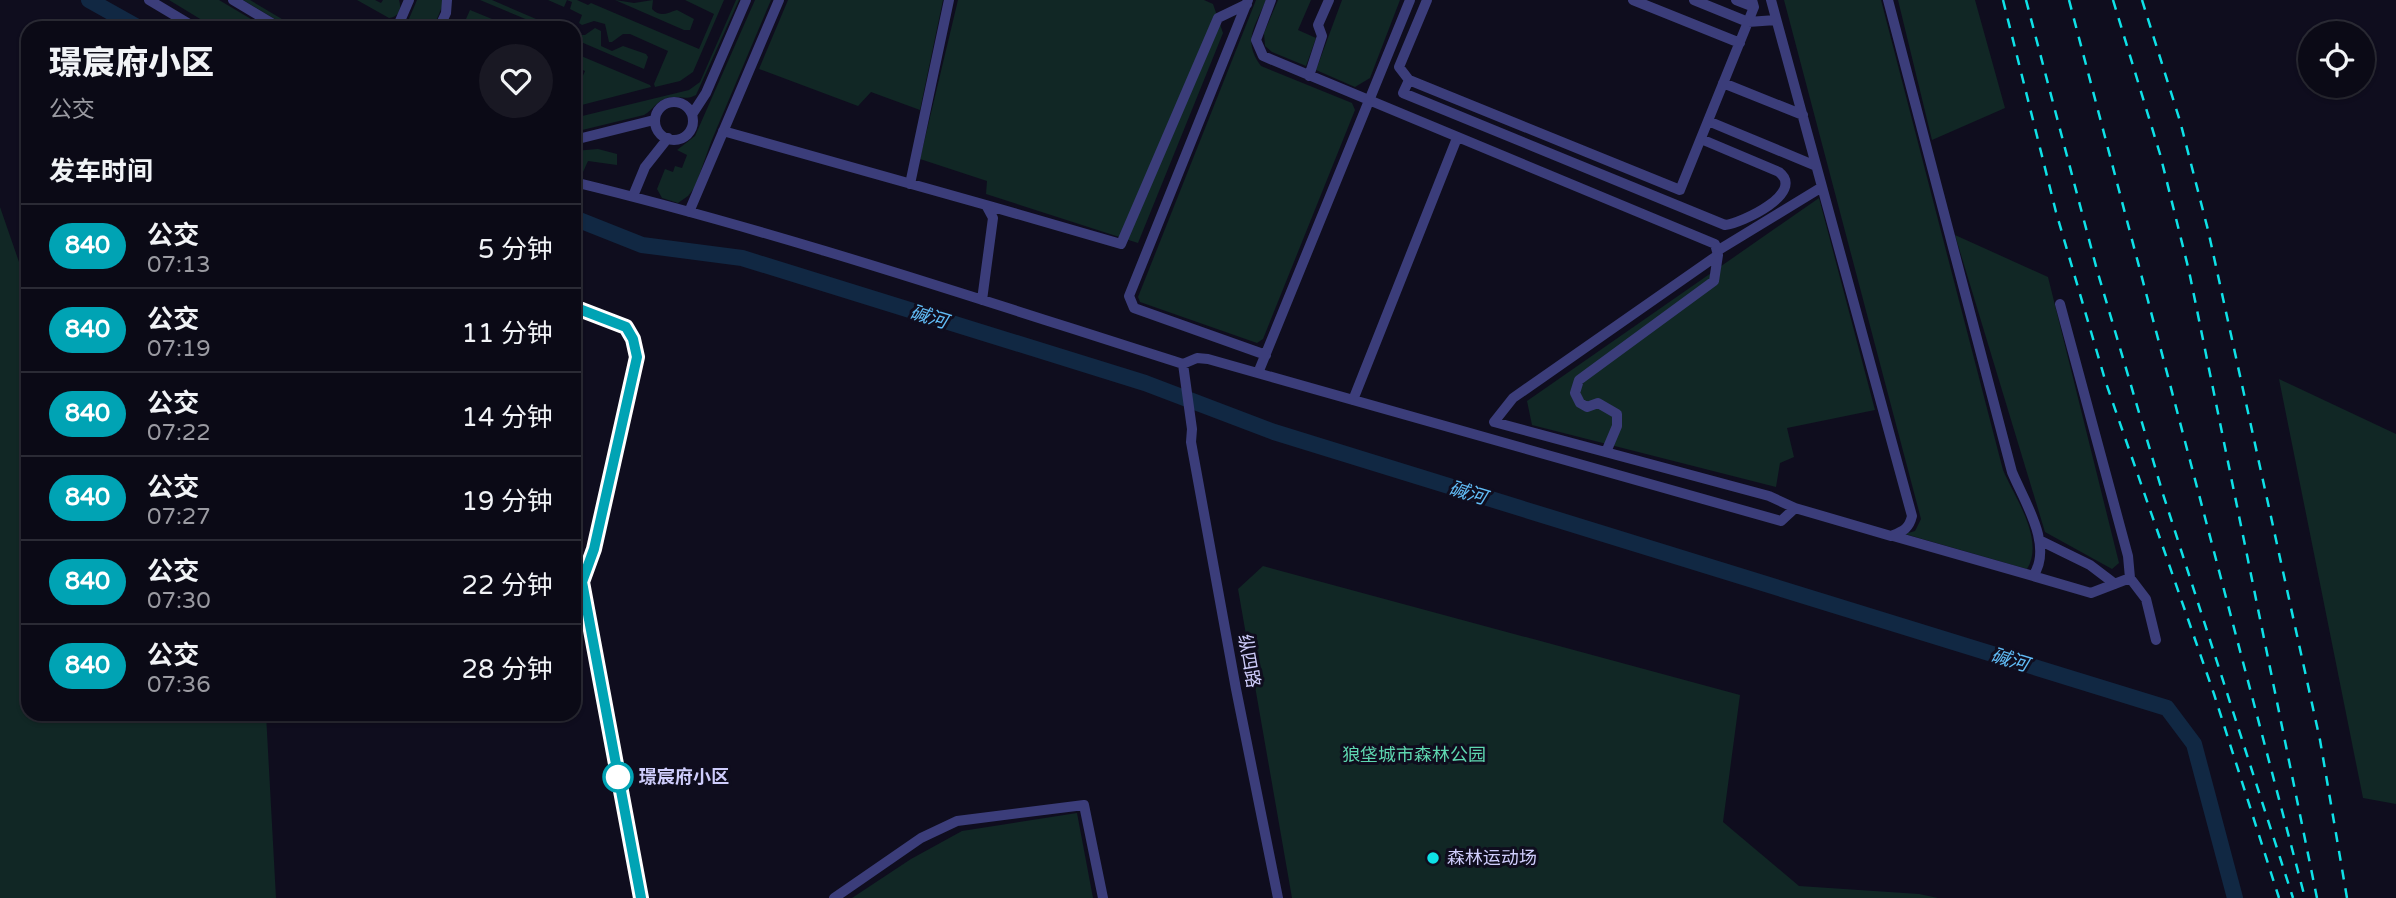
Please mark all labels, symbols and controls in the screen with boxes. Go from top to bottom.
map controls [2298,21,2375,98]
button: locate [2298,21,2375,98]
text: 璟宸府小区 [49,44,214,83]
button: heart [479,44,553,118]
text: 公交 [49,96,95,124]
text: 发车时间 [49,156,153,187]
text: 公交 [147,220,199,251]
text: 840 [65,231,110,260]
text: 5 分钟 [478,234,553,265]
text: 07:13 [147,251,211,279]
water label: 碱河 [907,301,954,334]
text: 公交 [147,304,199,335]
text: 840 [65,315,110,344]
text: 11 分钟 [462,318,553,349]
text: 07:19 [147,335,211,363]
text: 公交 [147,388,199,419]
text: 840 [65,399,110,428]
text: 14 分钟 [462,402,553,433]
text: 07:22 [147,419,211,447]
text: 公交 [147,472,199,503]
water label: 碱河 [1446,477,1493,510]
text: 840 [65,483,110,512]
text: 19 分钟 [462,486,553,517]
text: 07:27 [147,503,211,531]
text: 公交 [147,556,199,587]
text: 840 [65,567,110,596]
text: 22 分钟 [462,570,553,601]
text: 07:30 [147,587,211,615]
street label: 纵四路 [1233,633,1265,689]
text: 公交 [147,640,199,671]
water label: 碱河 [1988,644,2035,677]
text: 840 [65,651,110,680]
text: 28 分钟 [462,654,553,685]
text: 07:36 [147,671,211,699]
park label: 狼垡城市森林公园 [1342,744,1486,766]
marker: 璟宸府小区 [603,762,633,792]
place label: 璟宸府小区 [639,766,729,788]
place label: 森林运动场 [1447,847,1537,869]
marker: 森林运动场 [1425,850,1441,866]

